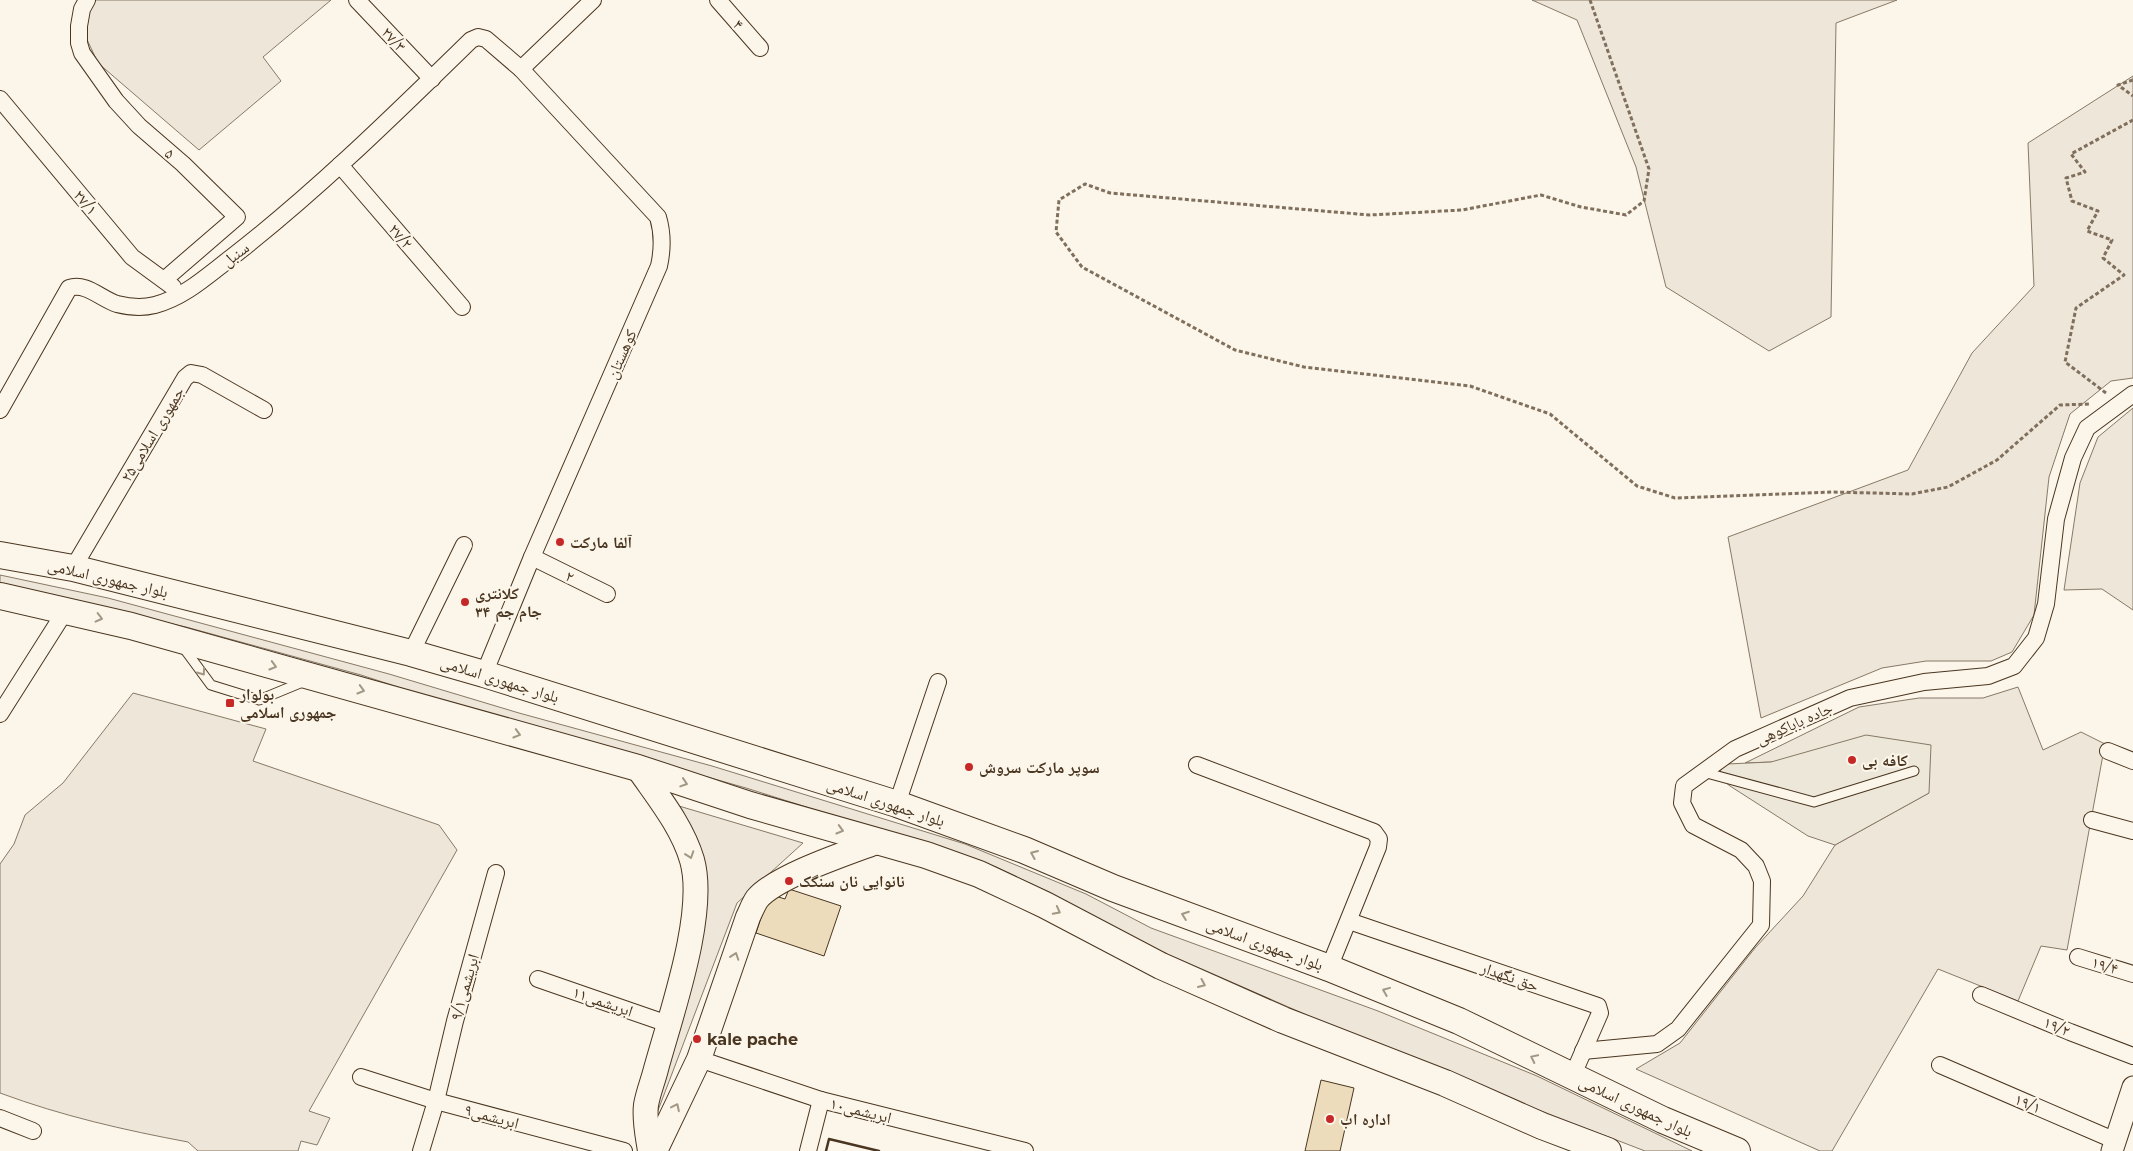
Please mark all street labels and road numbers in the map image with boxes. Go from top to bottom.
street label: ۴ [729,15,748,33]
street label: ۲۷/۳ [378,23,410,56]
street label: ۵ [161,144,179,163]
street label: ۲۷/۱ [70,186,102,219]
street label: ۲۷/۲ [385,220,417,253]
street label: سنبل [218,238,253,272]
street label: کوهستان [602,326,642,382]
street label: جمهوری اسلامی۲۵ [117,383,189,486]
street label: بلوار جمهوری اسلامی [46,555,170,603]
street label: ۲ [562,566,577,587]
street label: بلوار جمهوری اسلامی [438,652,561,708]
street label: جاده باباکوهی [1753,698,1836,750]
street label: بلوار جمهوری اسلامی [824,774,947,831]
street label: بلوار جمهوری اسلامی [1203,915,1326,975]
street label: ۹/۱ابریشمی [446,952,484,1023]
street label: ۱۹/۴ [2089,952,2121,978]
street label: حق نگهدار [1477,957,1541,996]
street label: ابریشمی۱۱ [570,982,636,1022]
street label: ۱۹/۲ [2041,1012,2073,1040]
street label: بلوار جمهوری اسلامی [1576,1072,1696,1142]
street label: ۱۹/۱ [2012,1089,2044,1117]
street label: ابریشمی۱۰ [828,1094,894,1128]
street label: ابریشمی۹ [462,1100,521,1134]

